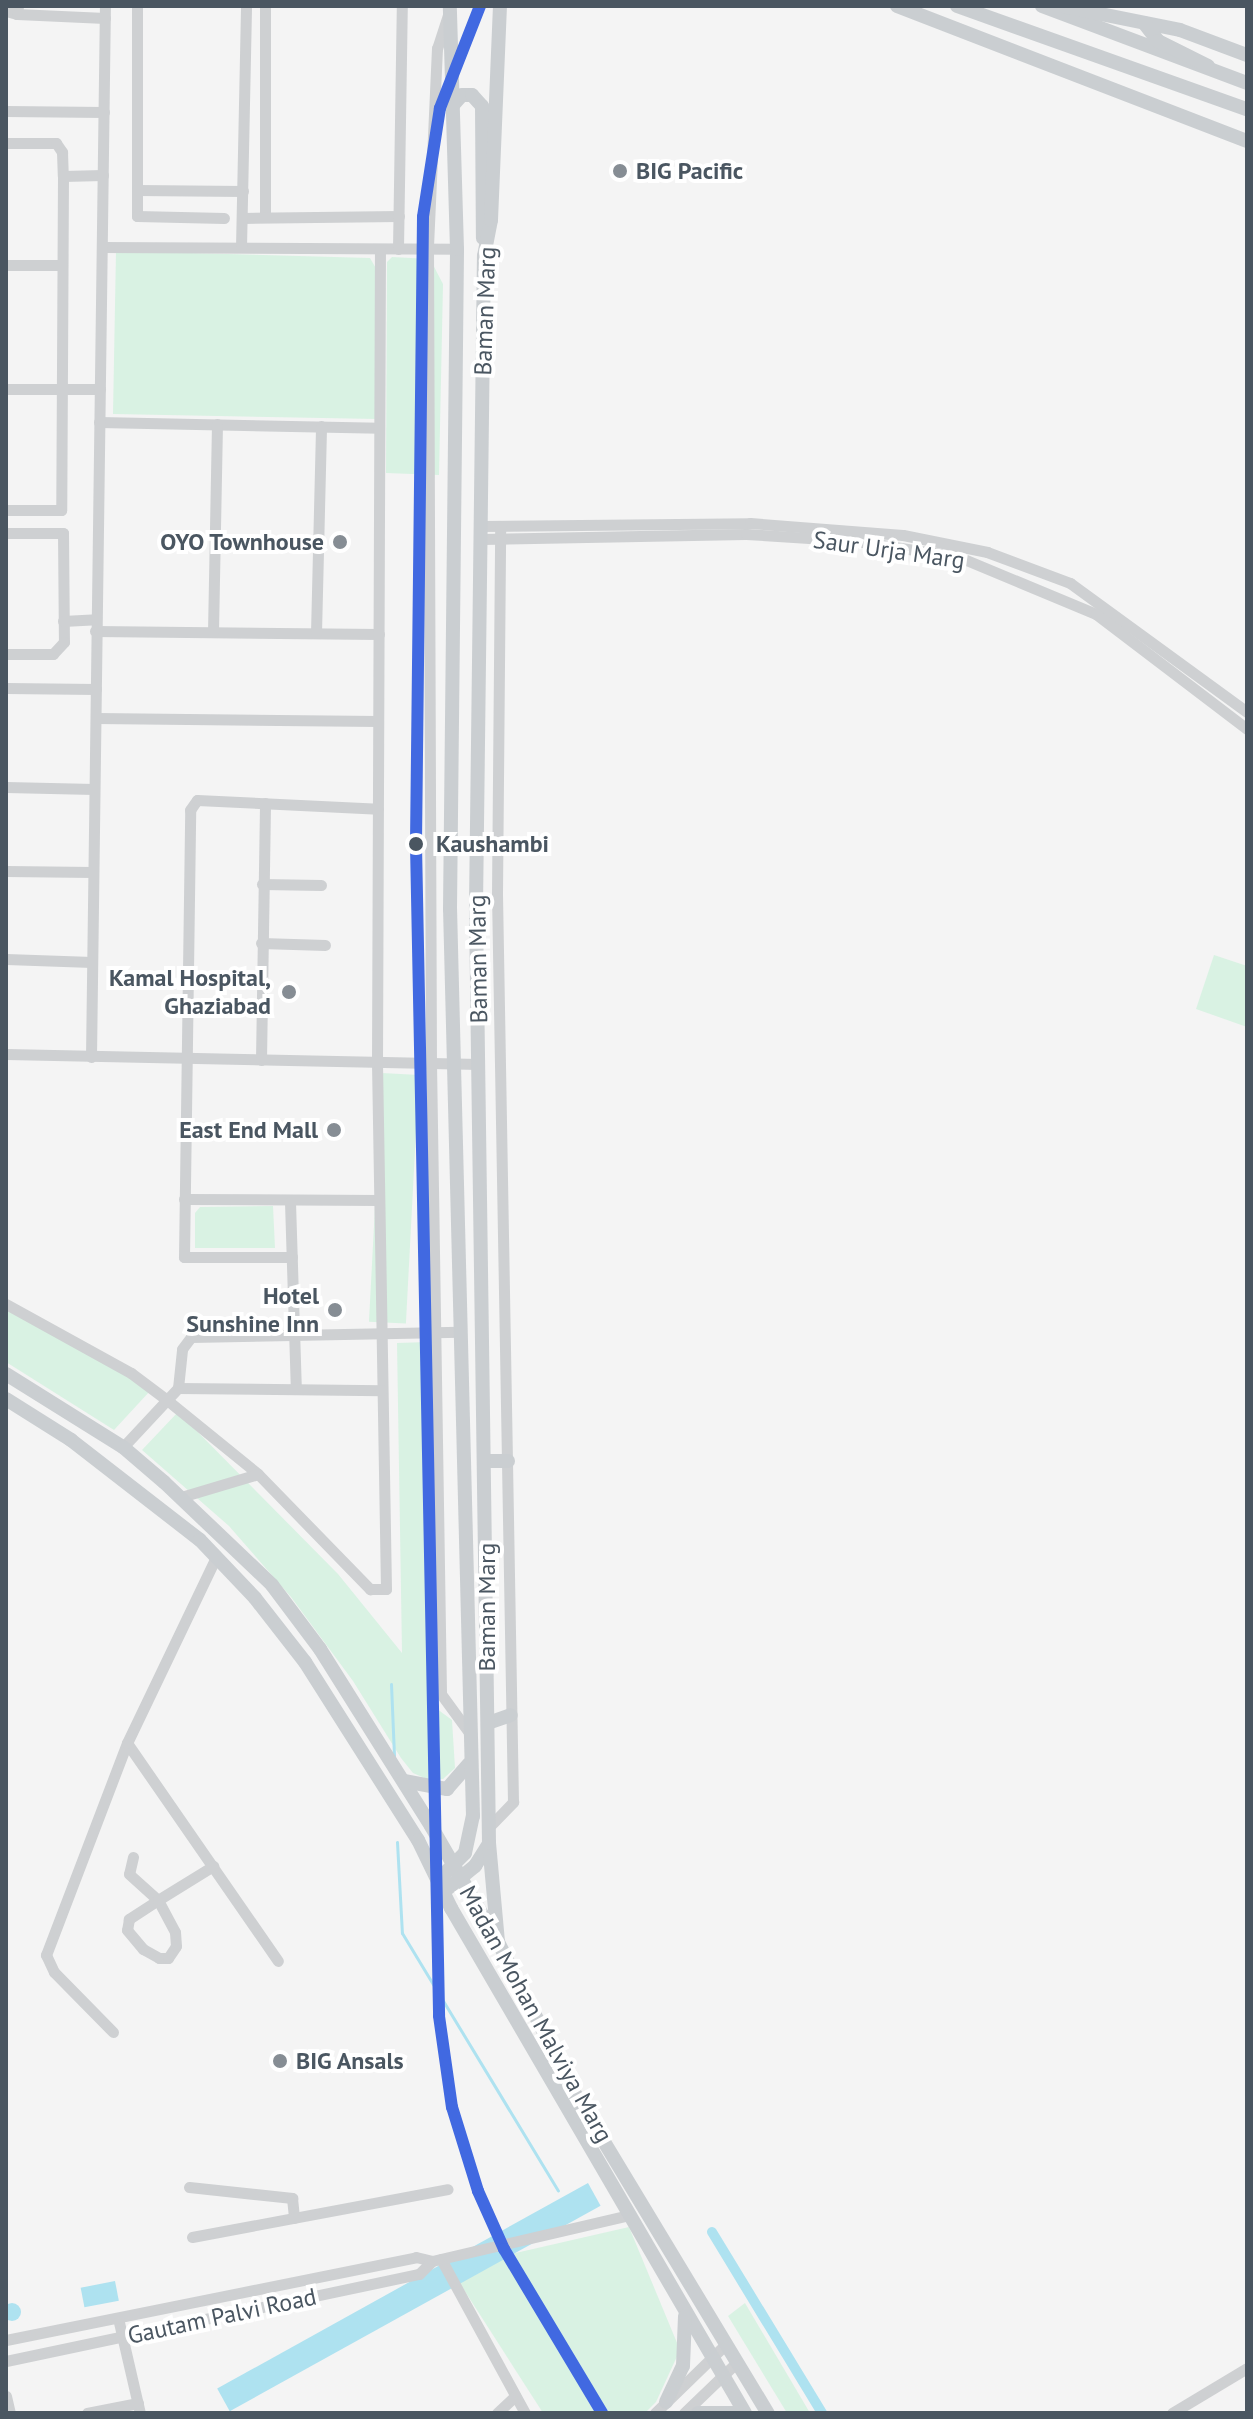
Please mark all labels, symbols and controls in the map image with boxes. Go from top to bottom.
place label: BIG Pacific [636,157,743,185]
marker: BIG Pacific [611,162,629,180]
street label: Baman Marg [468,246,502,376]
street label: Saur Urja Marg [811,525,967,575]
place label: OYO Townhouse [159,528,324,556]
marker: OYO Townhouse [331,533,349,551]
place label: Kaushambi [436,830,549,858]
marker: Kaushambi [403,831,429,857]
street label: Baman Marg [462,894,494,1024]
place label: Kamal Hospital, Ghaziabad [109,964,271,1020]
marker: Kamal Hospital, Ghaziabad [278,981,300,1003]
place label: East End Mall [179,1116,318,1144]
marker: East End Mall [325,1121,343,1139]
place label: Hotel Sunshine Inn [186,1282,319,1338]
marker: Hotel Sunshine Inn [326,1301,344,1319]
street label: Baman Marg [473,1543,501,1671]
street label: Madan Mohan Malviya Marg [453,1881,619,2147]
place label: BIG Ansals [296,2047,405,2075]
marker: BIG Ansals [271,2052,289,2070]
street label: Gautam Palvi Road [125,2282,319,2350]

